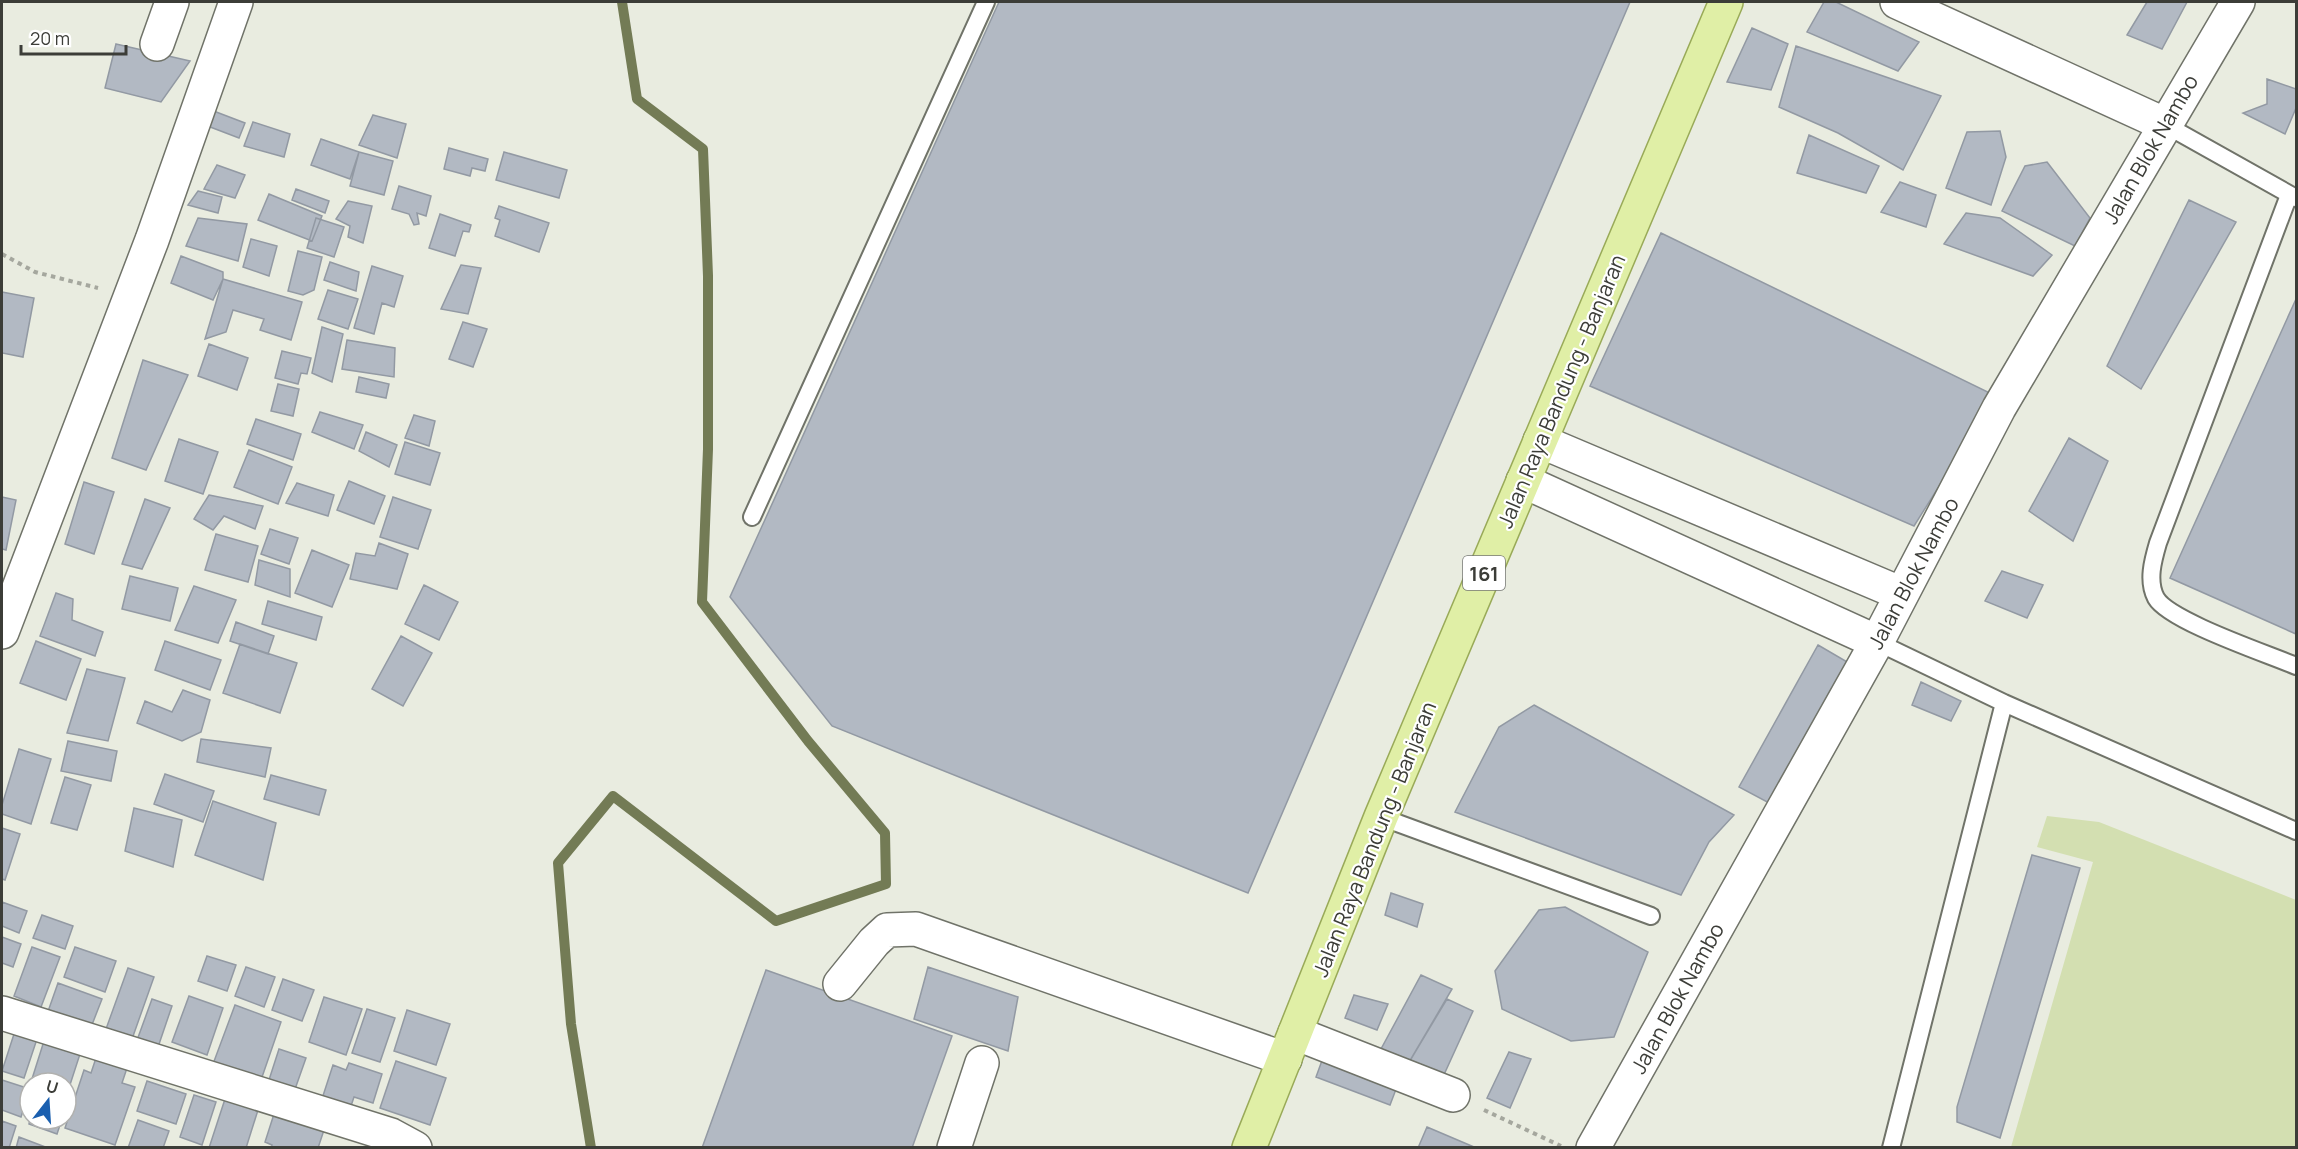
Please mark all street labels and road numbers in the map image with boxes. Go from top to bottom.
street label: Jalan Blok Nambo [2096,69,2204,229]
street label: Jalan Raya Bandung - Banjaran [1491,250,1631,532]
street label: Jalan Blok Nambo [1861,492,1965,654]
road number: 161 [1463,556,1505,590]
street label: Jalan Raya Bandung - Banjaran [1306,697,1442,981]
street label: Jalan Blok Nambo [1624,918,1730,1078]

